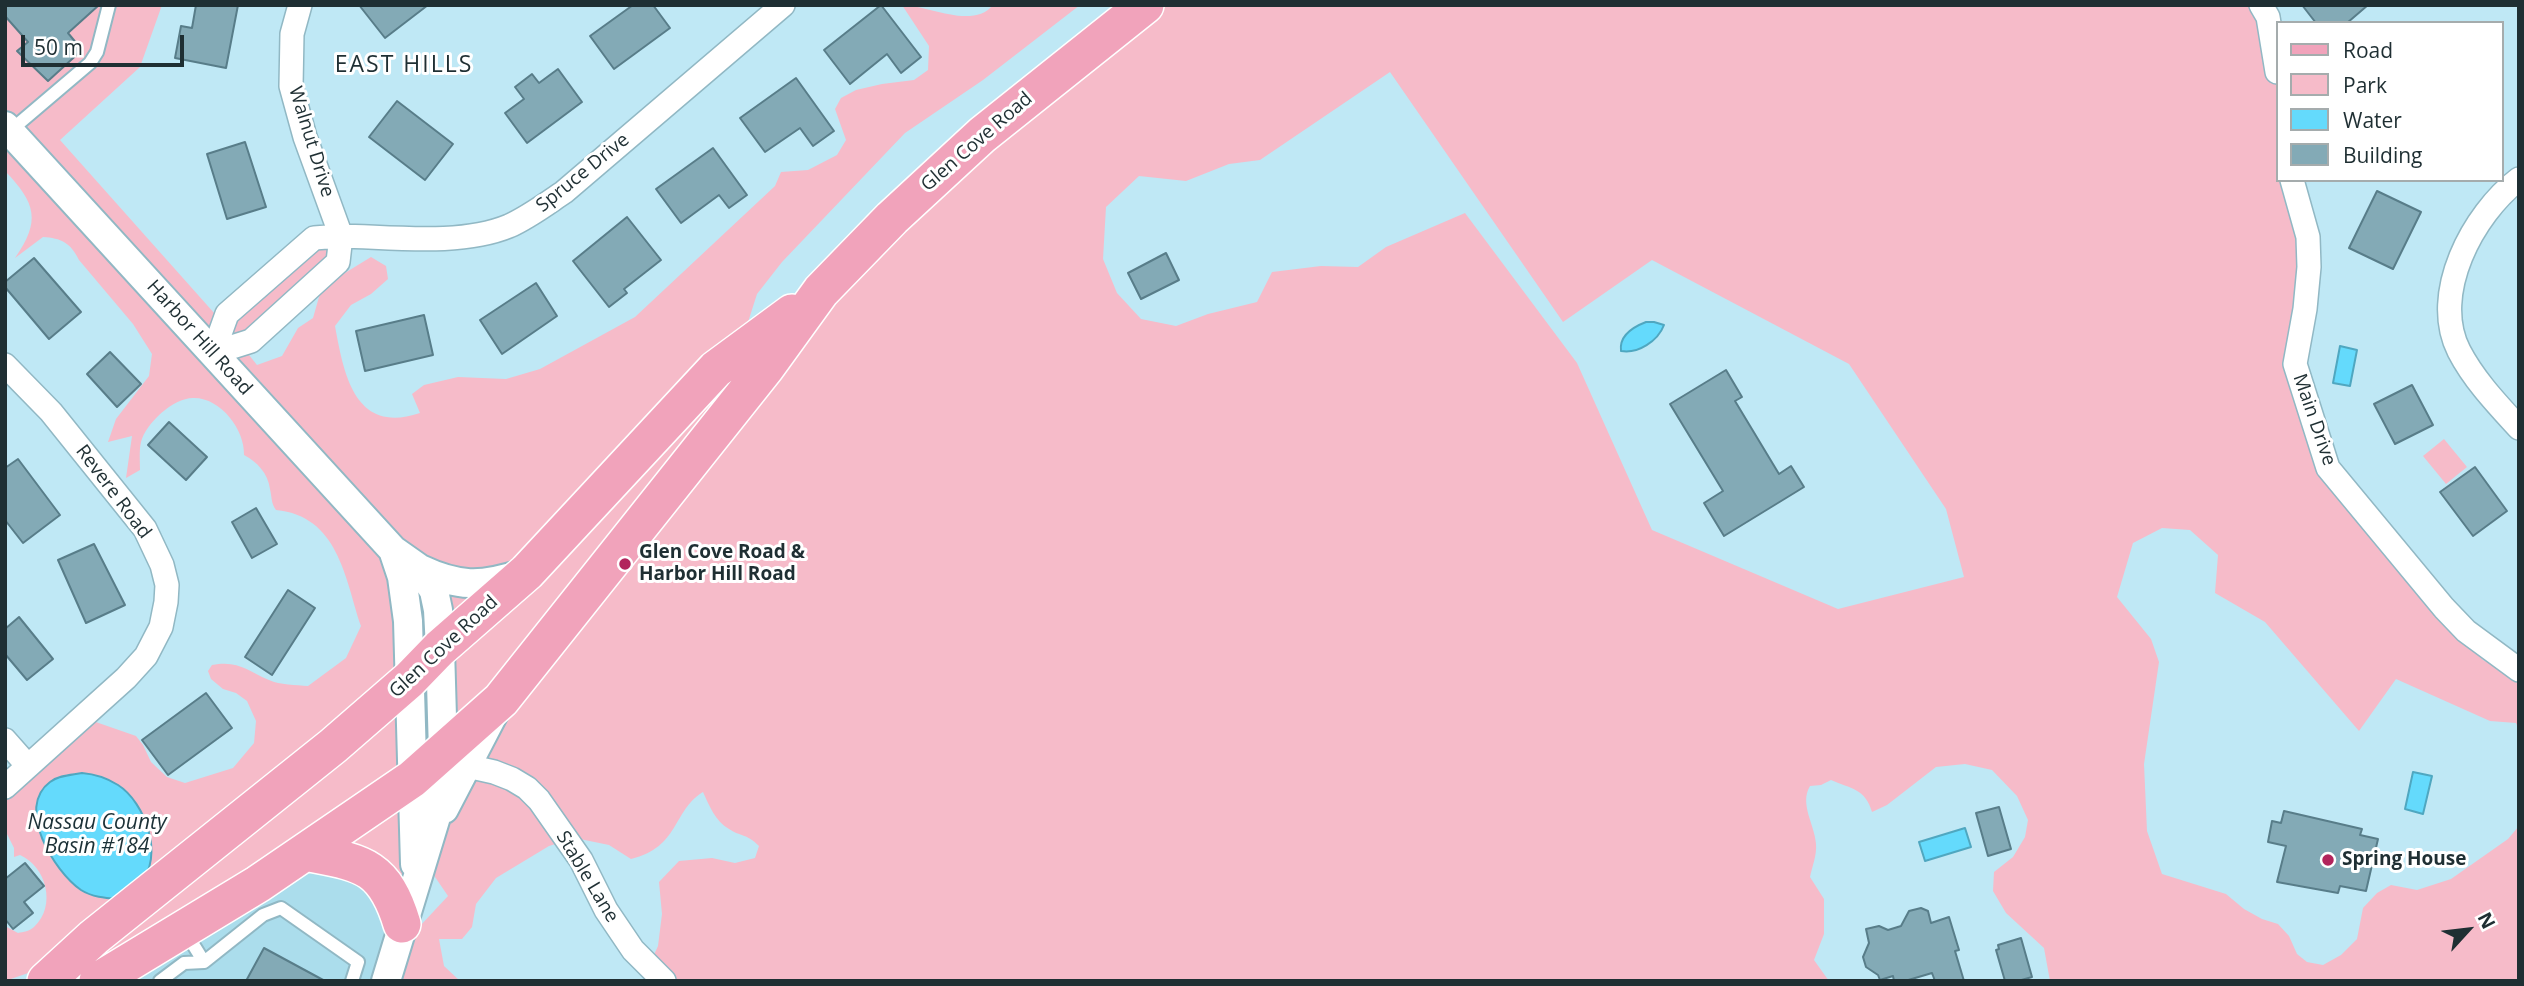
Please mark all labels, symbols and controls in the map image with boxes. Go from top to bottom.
scale bar [24,21,187,65]
legend [2276,21,2503,182]
text: 50 m [34,33,83,61]
text: Road [2343,36,2393,64]
district label: EAST HILLS [336,51,472,79]
text: Park [2343,71,2387,99]
street label: Walnut Drive [283,84,339,200]
street label: Glen Cove Road [917,88,1037,196]
text: Water [2343,106,2402,134]
street label: Spruce Drive [532,129,634,217]
text: Building [2343,141,2422,169]
street label: Harbor Hill Road [141,276,257,400]
street label: Main Drive [2288,371,2340,469]
street label: Revere Road [70,441,156,543]
place label: Glen Cove Road & Harbor Hill Road [639,542,805,586]
marker: Glen Cove Road & Harbor Hill Road [617,556,633,572]
street label: Glen Cove Road [385,591,503,703]
water label: Nassau County Basin #184 [27,810,167,860]
street label: Stable Lane [551,827,623,927]
place label: Spring House [2342,849,2467,871]
marker: Spring House [2320,852,2336,868]
north arrow [2433,895,2503,965]
text: N [2472,908,2502,933]

